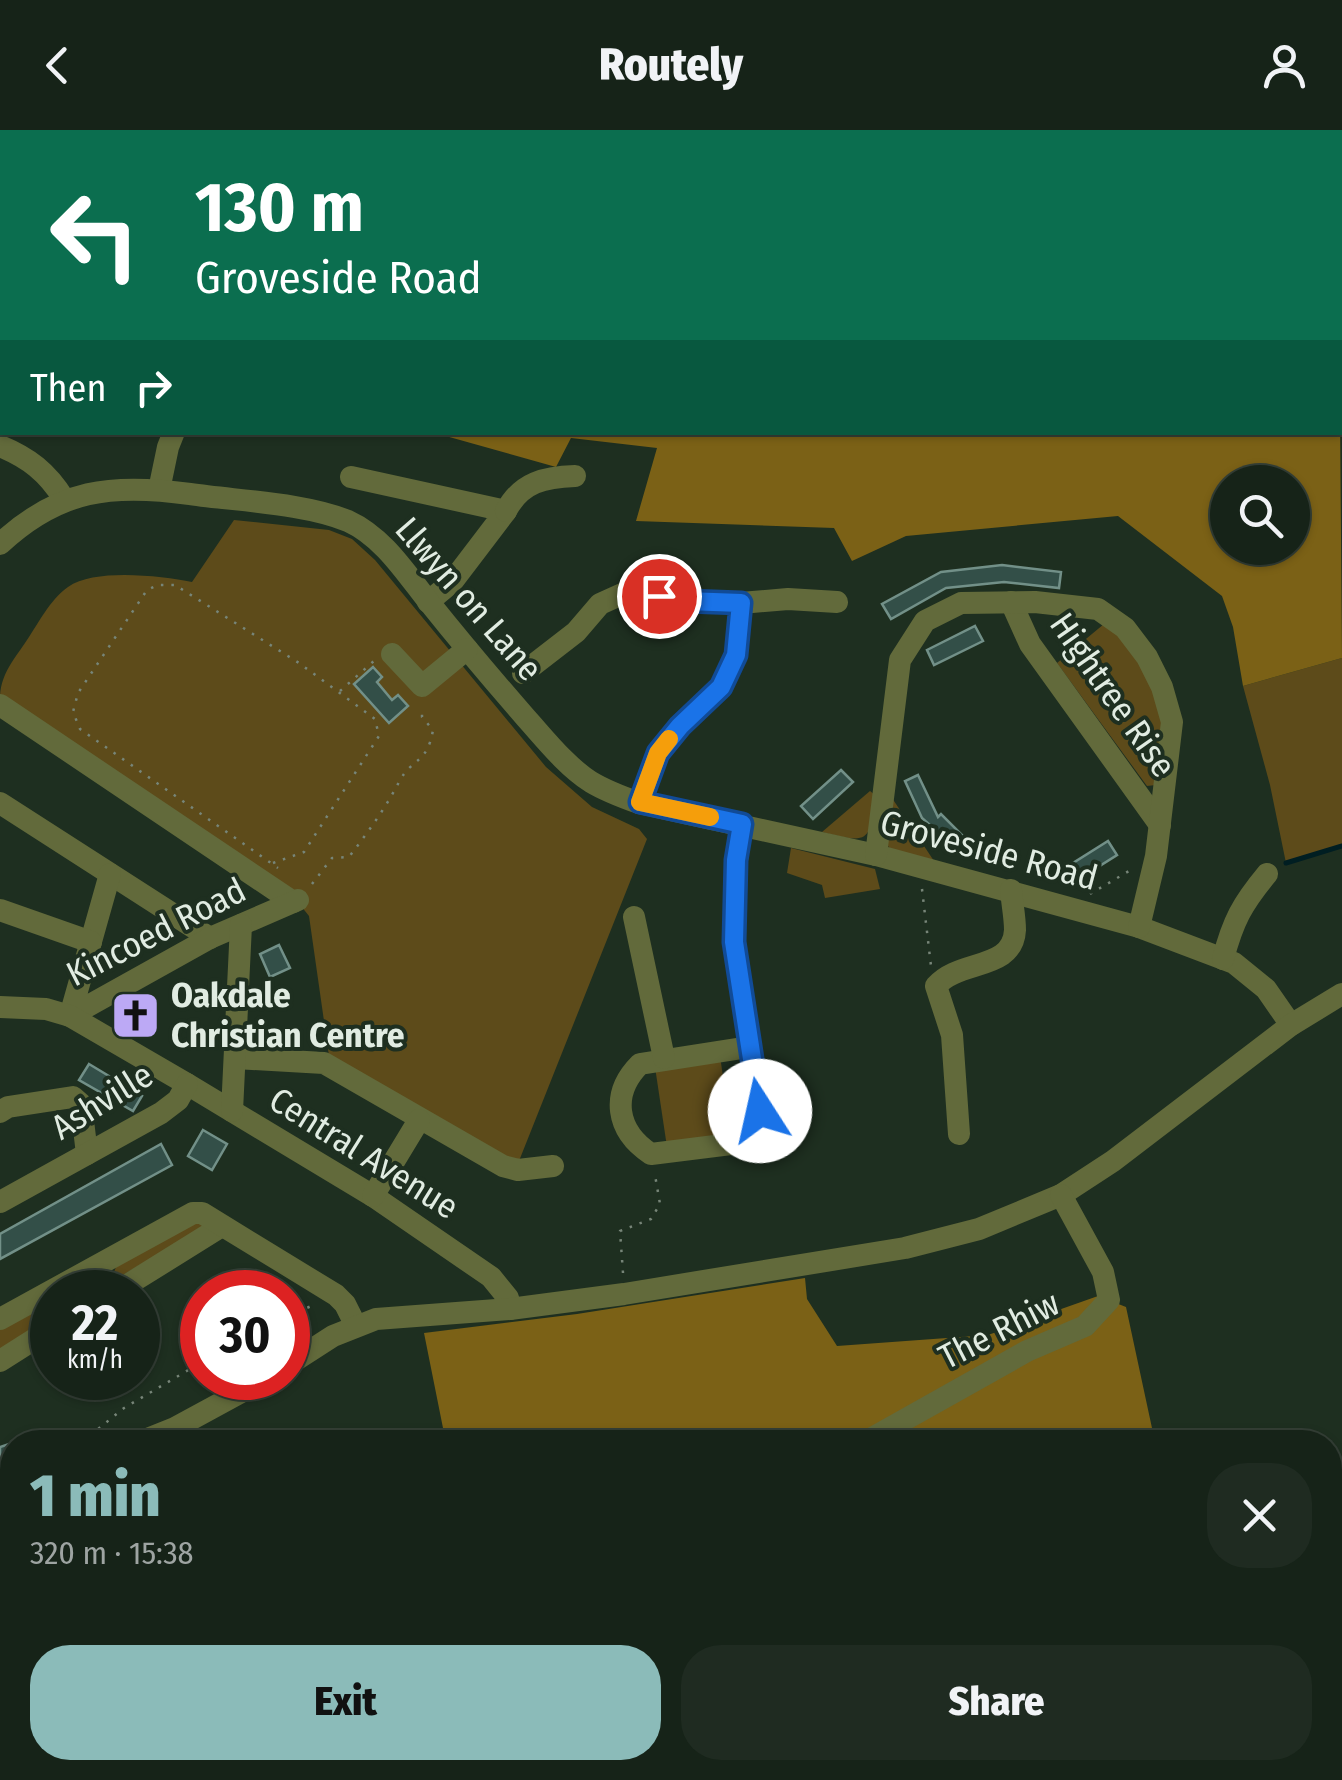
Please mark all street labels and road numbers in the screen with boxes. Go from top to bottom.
street label: Llwyn on Lane [387,509,551,689]
street label: Hightree Rise [1041,605,1185,785]
street label: Groveside Road [876,801,1102,899]
street label: Kincoed Road [59,869,253,995]
street label: Ashville [44,1054,160,1148]
street label: Central Avenue [262,1078,466,1228]
street label: The Rhiw [932,1282,1066,1378]

